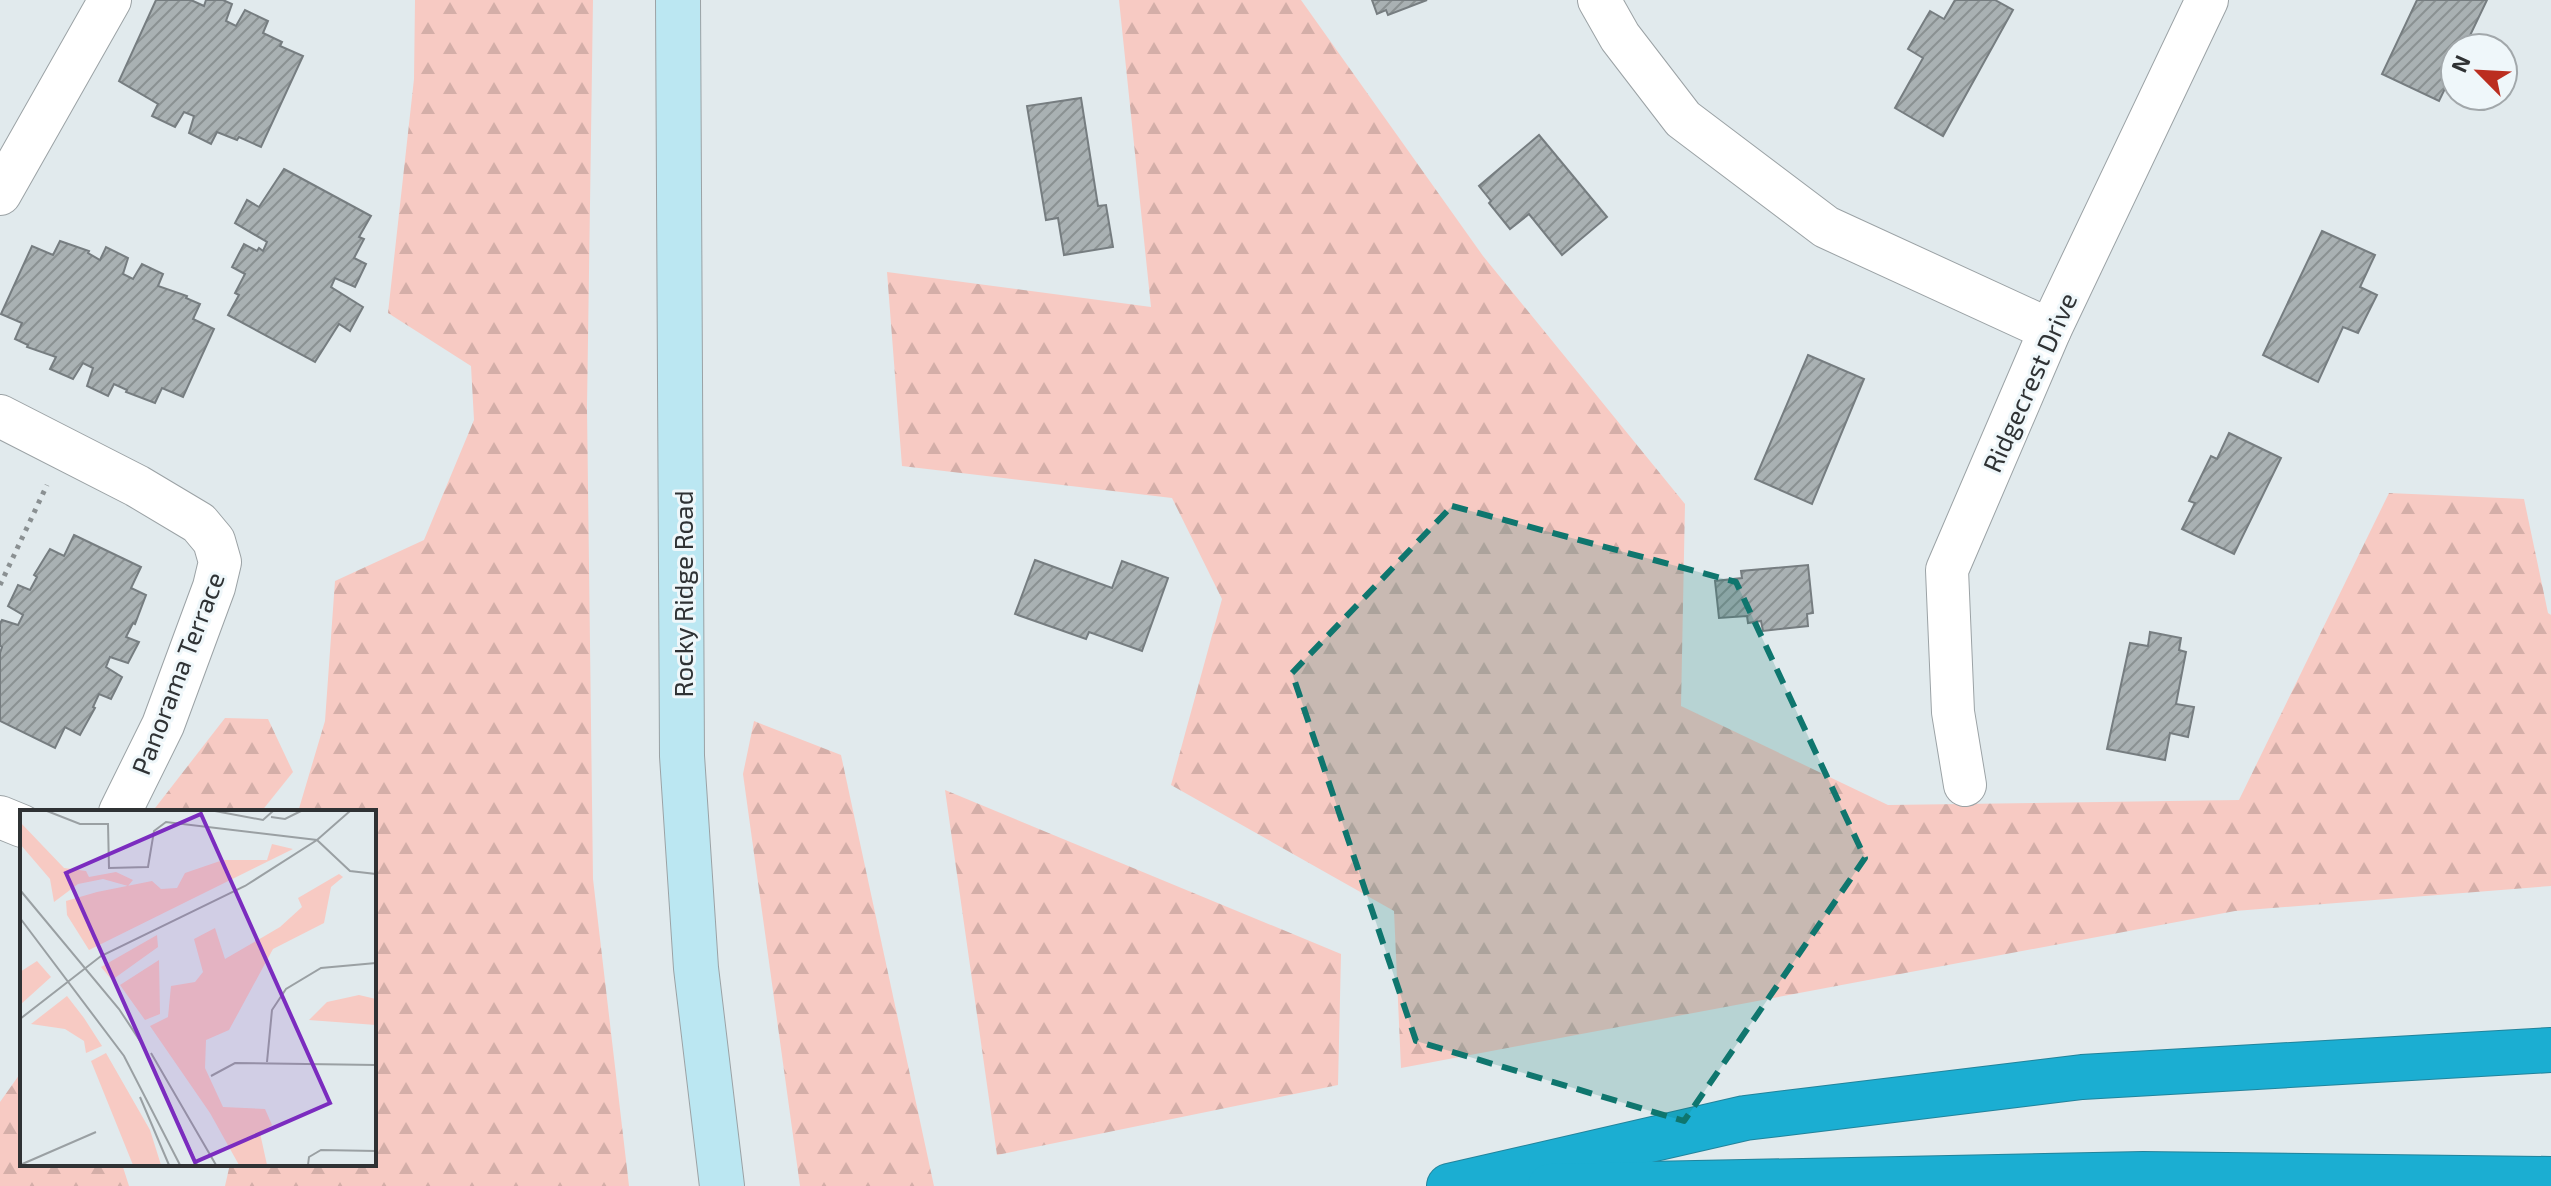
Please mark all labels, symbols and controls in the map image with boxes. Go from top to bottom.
north arrow [2439,32,2519,112]
text: N [2445,51,2475,76]
street label: Ridgecrest Drive [1976,287,2082,477]
street label: Rocky Ridge Road [667,490,698,698]
street label: Panorama Terrace [124,568,230,778]
inset map [20,810,376,1166]

